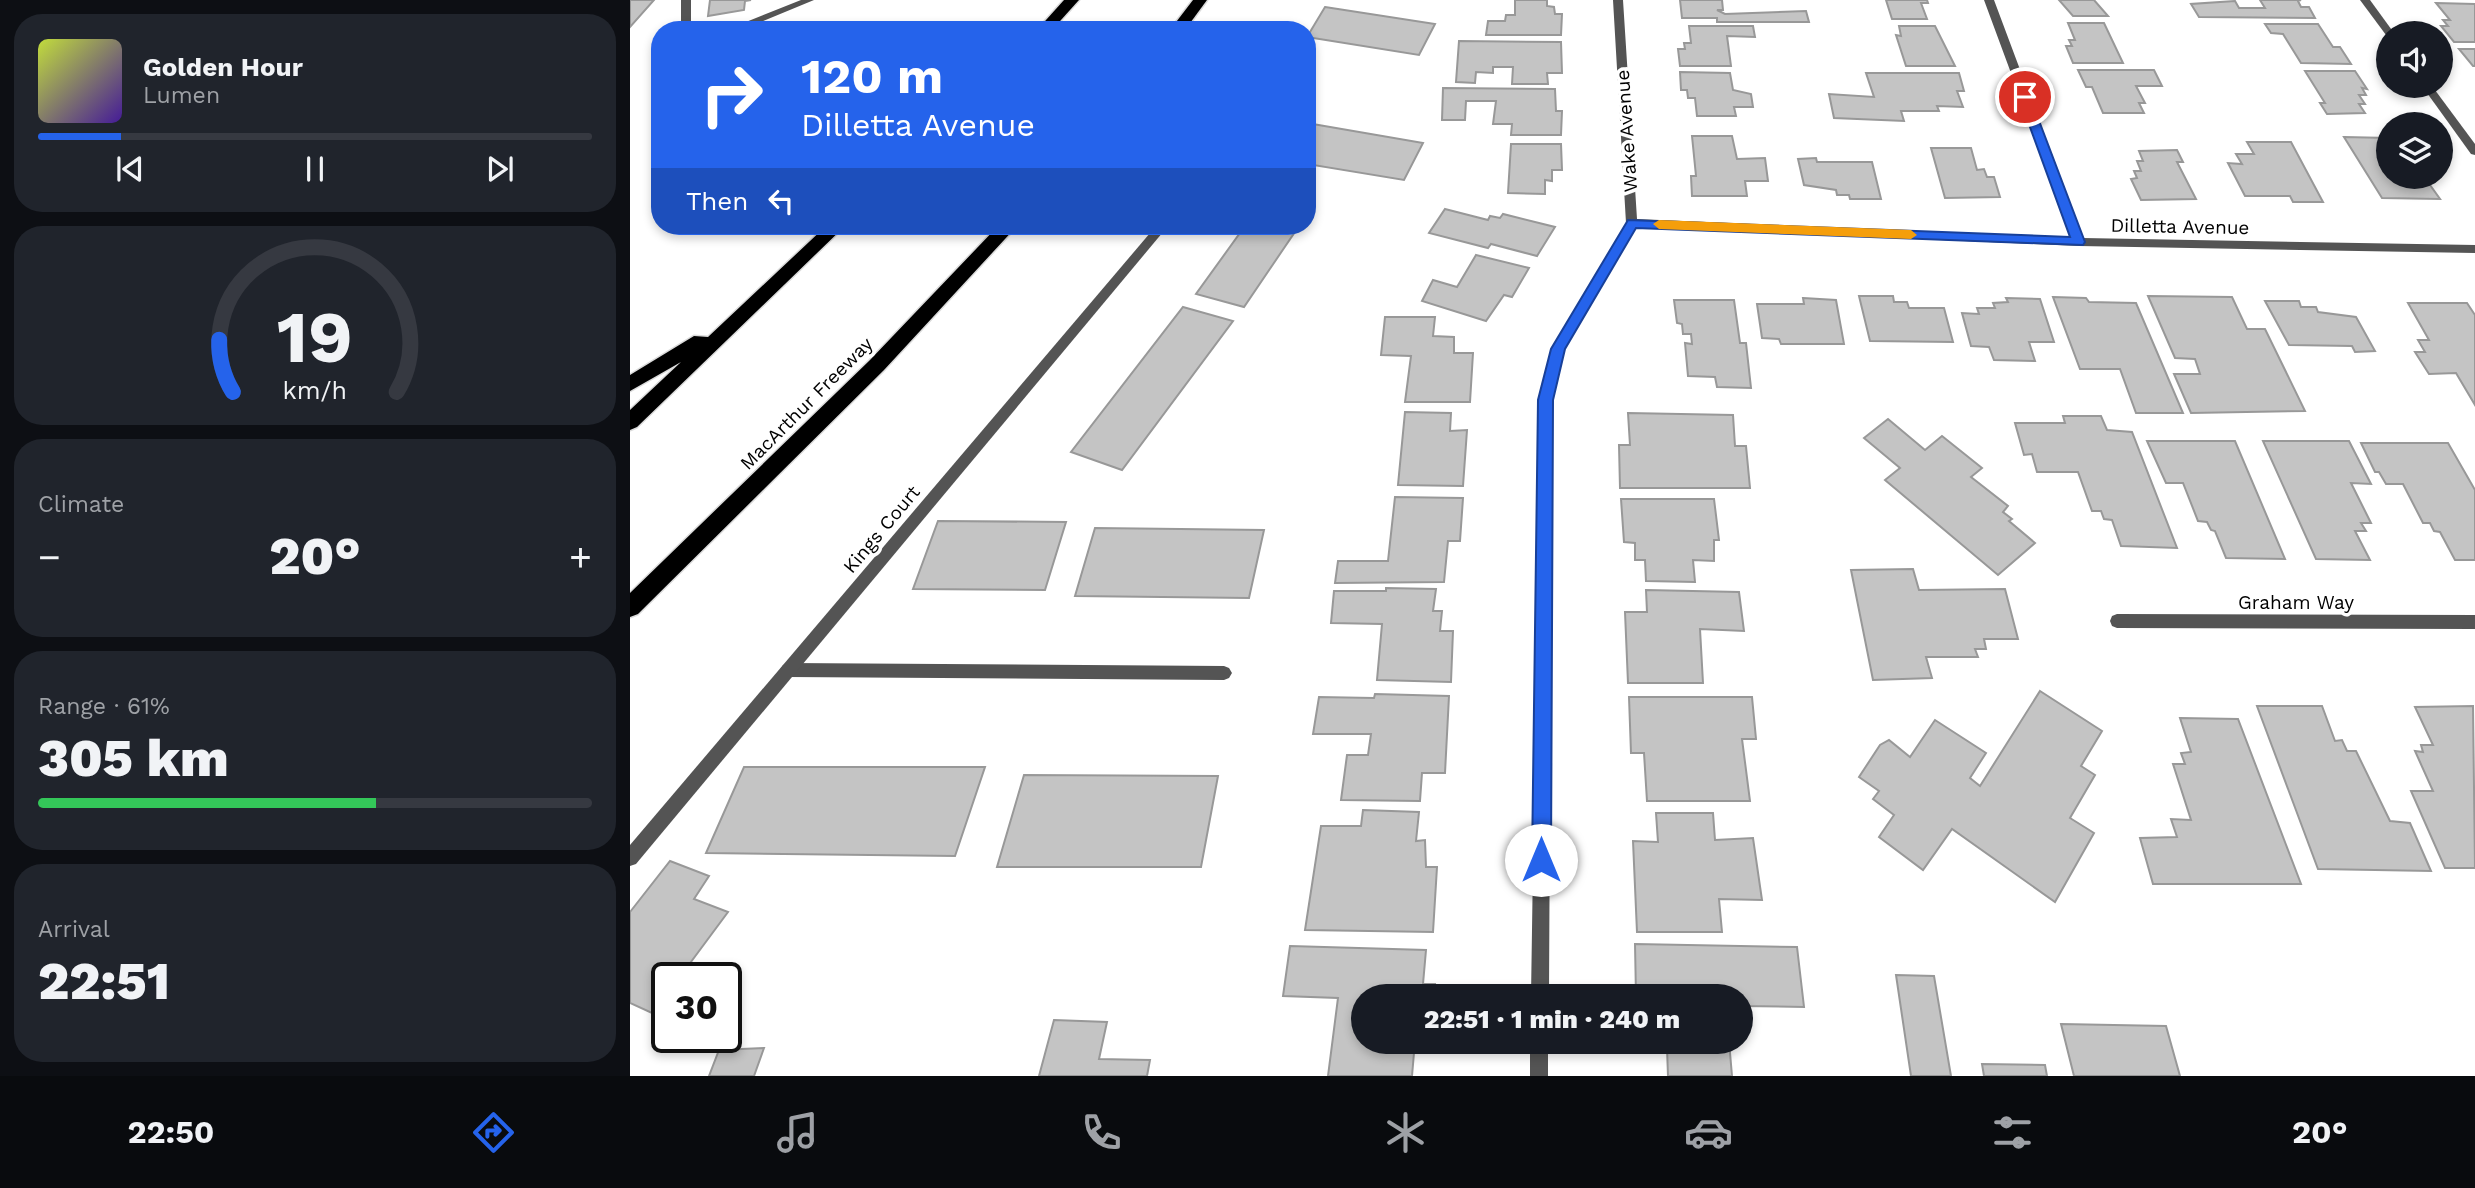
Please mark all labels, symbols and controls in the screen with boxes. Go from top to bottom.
map controls [2376,21,2453,189]
button: sound [2376,21,2453,98]
text: 120 m [801,47,943,105]
icon: right [686,49,777,140]
text: Golden Hour [143,52,303,82]
pin [1995,67,2055,127]
street label: Wake Avenue [1611,69,1642,193]
icon: arrive [2006,78,2044,116]
text: Lumen [143,82,220,109]
text: Dilletta Avenue [801,106,1035,144]
button: layers [2376,112,2453,189]
icon: previous [111,150,149,188]
icon: pause [296,150,334,188]
icon: next [481,150,519,188]
icon: left [762,182,800,220]
text: Then [686,186,748,216]
street label: Dilletta Avenue [2110,214,2250,239]
text: 19 [277,294,353,380]
street label: MacArthur Freeway [735,332,878,474]
text: km/h [283,375,347,404]
street label: Kings Court [838,481,925,578]
text: Climate [38,491,124,518]
text: 20° [269,526,361,587]
text: − [38,535,61,579]
text: + [569,535,592,579]
street label: Graham Way [2238,591,2354,614]
text: Range · 61% [38,693,170,720]
text: 305 km [38,728,229,789]
position arrow [1504,823,1578,897]
text: Arrival [38,916,110,943]
text: 22:51 [38,951,170,1012]
speed limit sign: 30 [651,962,742,1053]
text: 22:51 · 1 min · 240 m [1424,1004,1680,1034]
icon: directions [469,1108,518,1157]
icon: music [773,1108,822,1157]
icon: phone [1077,1108,1126,1157]
icon: climate [1381,1108,1430,1157]
icon: car [1684,1108,1733,1157]
icon: filters [1988,1108,2037,1157]
text: 22:50 [127,1113,214,1151]
text: 20° [2292,1113,2348,1151]

